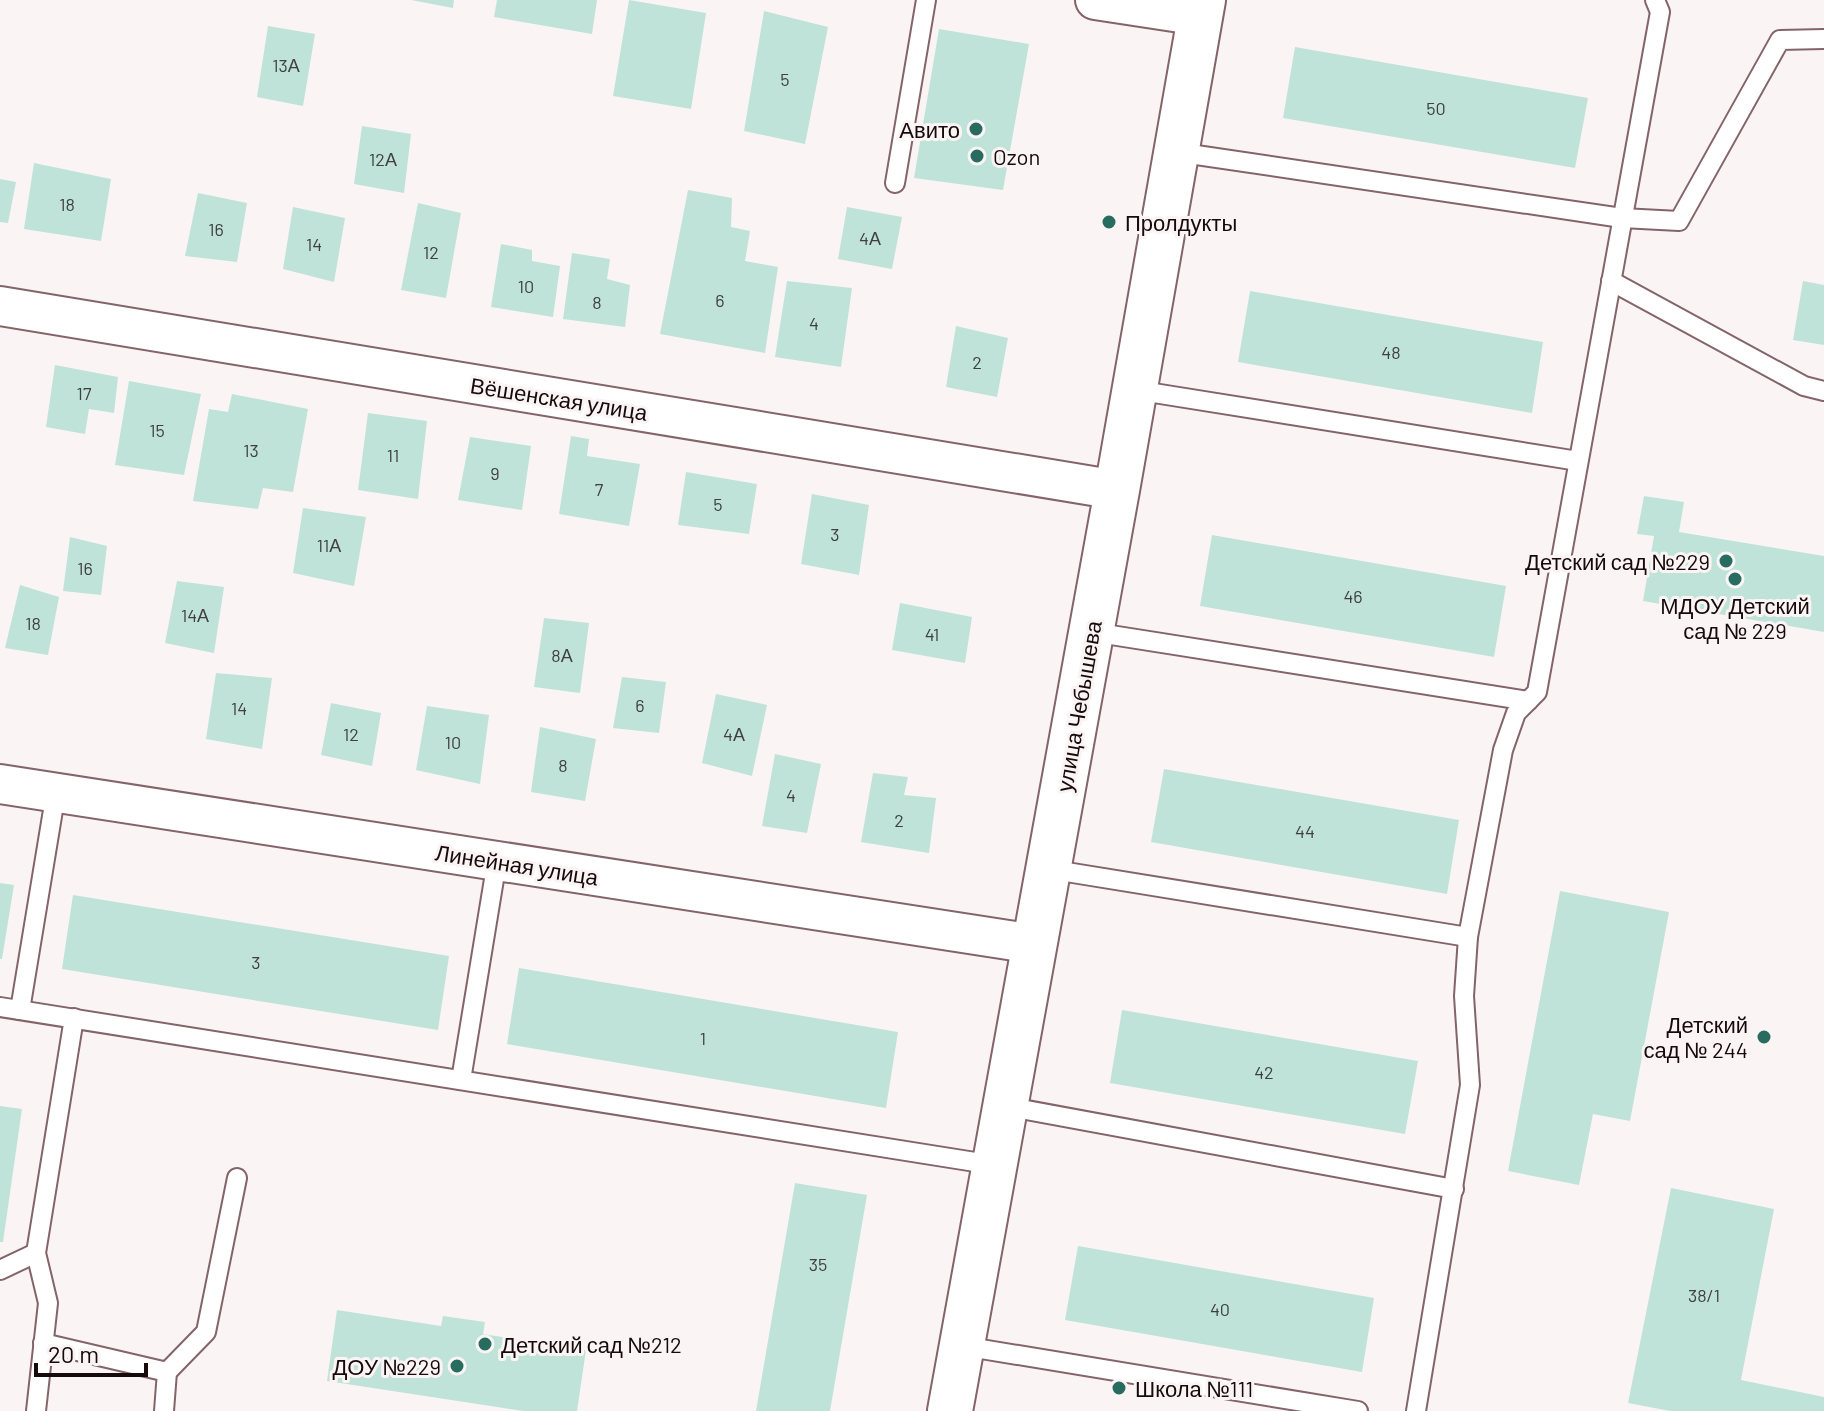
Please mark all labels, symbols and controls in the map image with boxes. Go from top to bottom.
house number: 13А [272,54,300,76]
house number: 5 [780,68,790,90]
house number: 50 [1426,97,1446,119]
place label: Авито [899,116,960,142]
marker: Авито [967,120,985,138]
place label: Ozon [993,143,1040,169]
marker: Ozon [968,147,986,165]
house number: 12А [369,148,397,170]
house number: 18 [59,193,75,215]
place label: Пролдукты [1125,209,1237,236]
marker: Пролдукты [1100,213,1118,231]
house number: 16 [208,218,224,240]
house number: 4А [859,227,881,249]
house number: 14 [306,233,322,255]
house number: 12 [423,241,439,263]
house number: 10 [518,275,534,297]
house number: 6 [715,289,725,311]
house number: 8 [592,291,602,313]
house number: 4 [809,312,819,334]
house number: 48 [1381,341,1401,363]
house number: 2 [972,351,982,373]
street label: Вёшенская улица [468,371,650,426]
house number: 17 [77,382,92,404]
house number: 15 [149,419,165,441]
house number: 13 [243,439,259,461]
house number: 11 [387,444,399,466]
house number: 9 [490,462,500,484]
house number: 7 [595,478,604,500]
house number: 5 [713,493,723,515]
house number: 3 [830,523,840,545]
house number: 11А [317,534,341,556]
place label: Детский сад №229 [1525,548,1710,575]
marker: Детский сад №229 [1717,552,1735,570]
house number: 16 [77,557,93,579]
marker: МДОУ Детский сад № 229 [1726,570,1744,588]
house number: 46 [1343,585,1363,607]
place label: МДОУ Детский сад № 229 [1660,592,1810,644]
house number: 14А [181,604,209,626]
house number: 18 [25,612,41,634]
street label: улица Чебышева [1050,618,1107,794]
house number: 41 [925,623,939,645]
house number: 8А [551,644,573,666]
house number: 6 [635,694,645,716]
house number: 14 [231,697,247,719]
house number: 12 [343,723,359,745]
house number: 4А [723,723,745,745]
house number: 10 [445,731,461,753]
house number: 8 [558,754,568,776]
house number: 4 [786,784,796,806]
house number: 2 [894,809,904,831]
house number: 44 [1295,820,1315,842]
street label: Линейная улица [434,838,601,891]
house number: 3 [251,951,261,973]
place label: Детский сад № 244 [1643,1011,1748,1063]
house number: 1 [700,1027,706,1049]
marker: Детский сад № 244 [1755,1028,1773,1046]
house number: 42 [1254,1061,1274,1083]
house number: 35 [809,1253,827,1275]
house number: 38/1 [1688,1284,1720,1306]
house number: 40 [1210,1298,1230,1320]
scale bar [36,1327,146,1377]
place label: Детский сад №212 [501,1331,682,1358]
marker: Детский сад №212 [476,1335,494,1353]
text: 20 m [48,1339,99,1368]
place label: ДОУ №229 [332,1353,441,1380]
marker: ДОУ №229 [448,1357,466,1375]
place label: Школа №111 [1135,1375,1253,1401]
marker: Школа №111 [1110,1379,1128,1397]

